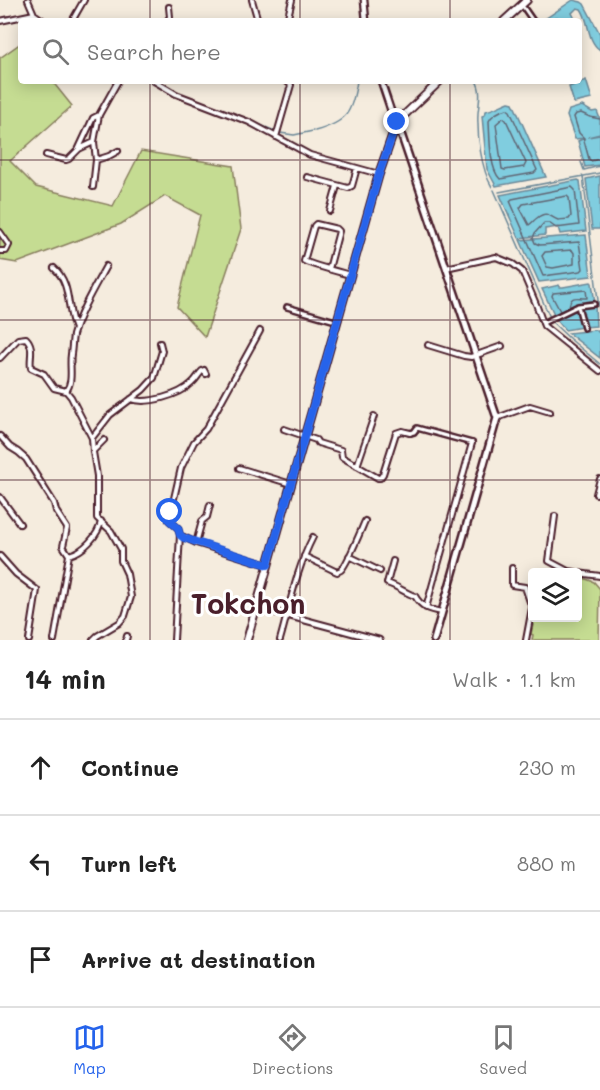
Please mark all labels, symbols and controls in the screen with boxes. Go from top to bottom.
search box [18,18,582,84]
icon: search [39,35,72,68]
text: Search here [87,37,221,66]
route end [383,108,409,134]
route start [156,498,182,524]
map controls [528,568,582,622]
button: layers [528,568,582,622]
district label: Tokchon [191,585,305,621]
text: 14 min [24,662,106,696]
text: Walk · 1.1 km [452,666,576,692]
icon: ahead [24,751,57,784]
text: Continue [81,753,179,782]
text: 230 m [518,754,576,780]
icon: left [24,847,57,880]
text: Turn left [81,849,177,878]
text: 880 m [517,850,576,876]
icon: arrive [24,943,57,976]
text: Arrive at destination [81,945,316,974]
tab: Map [73,1021,106,1078]
tab: Directions [252,1021,333,1078]
tab: Saved [479,1021,527,1078]

